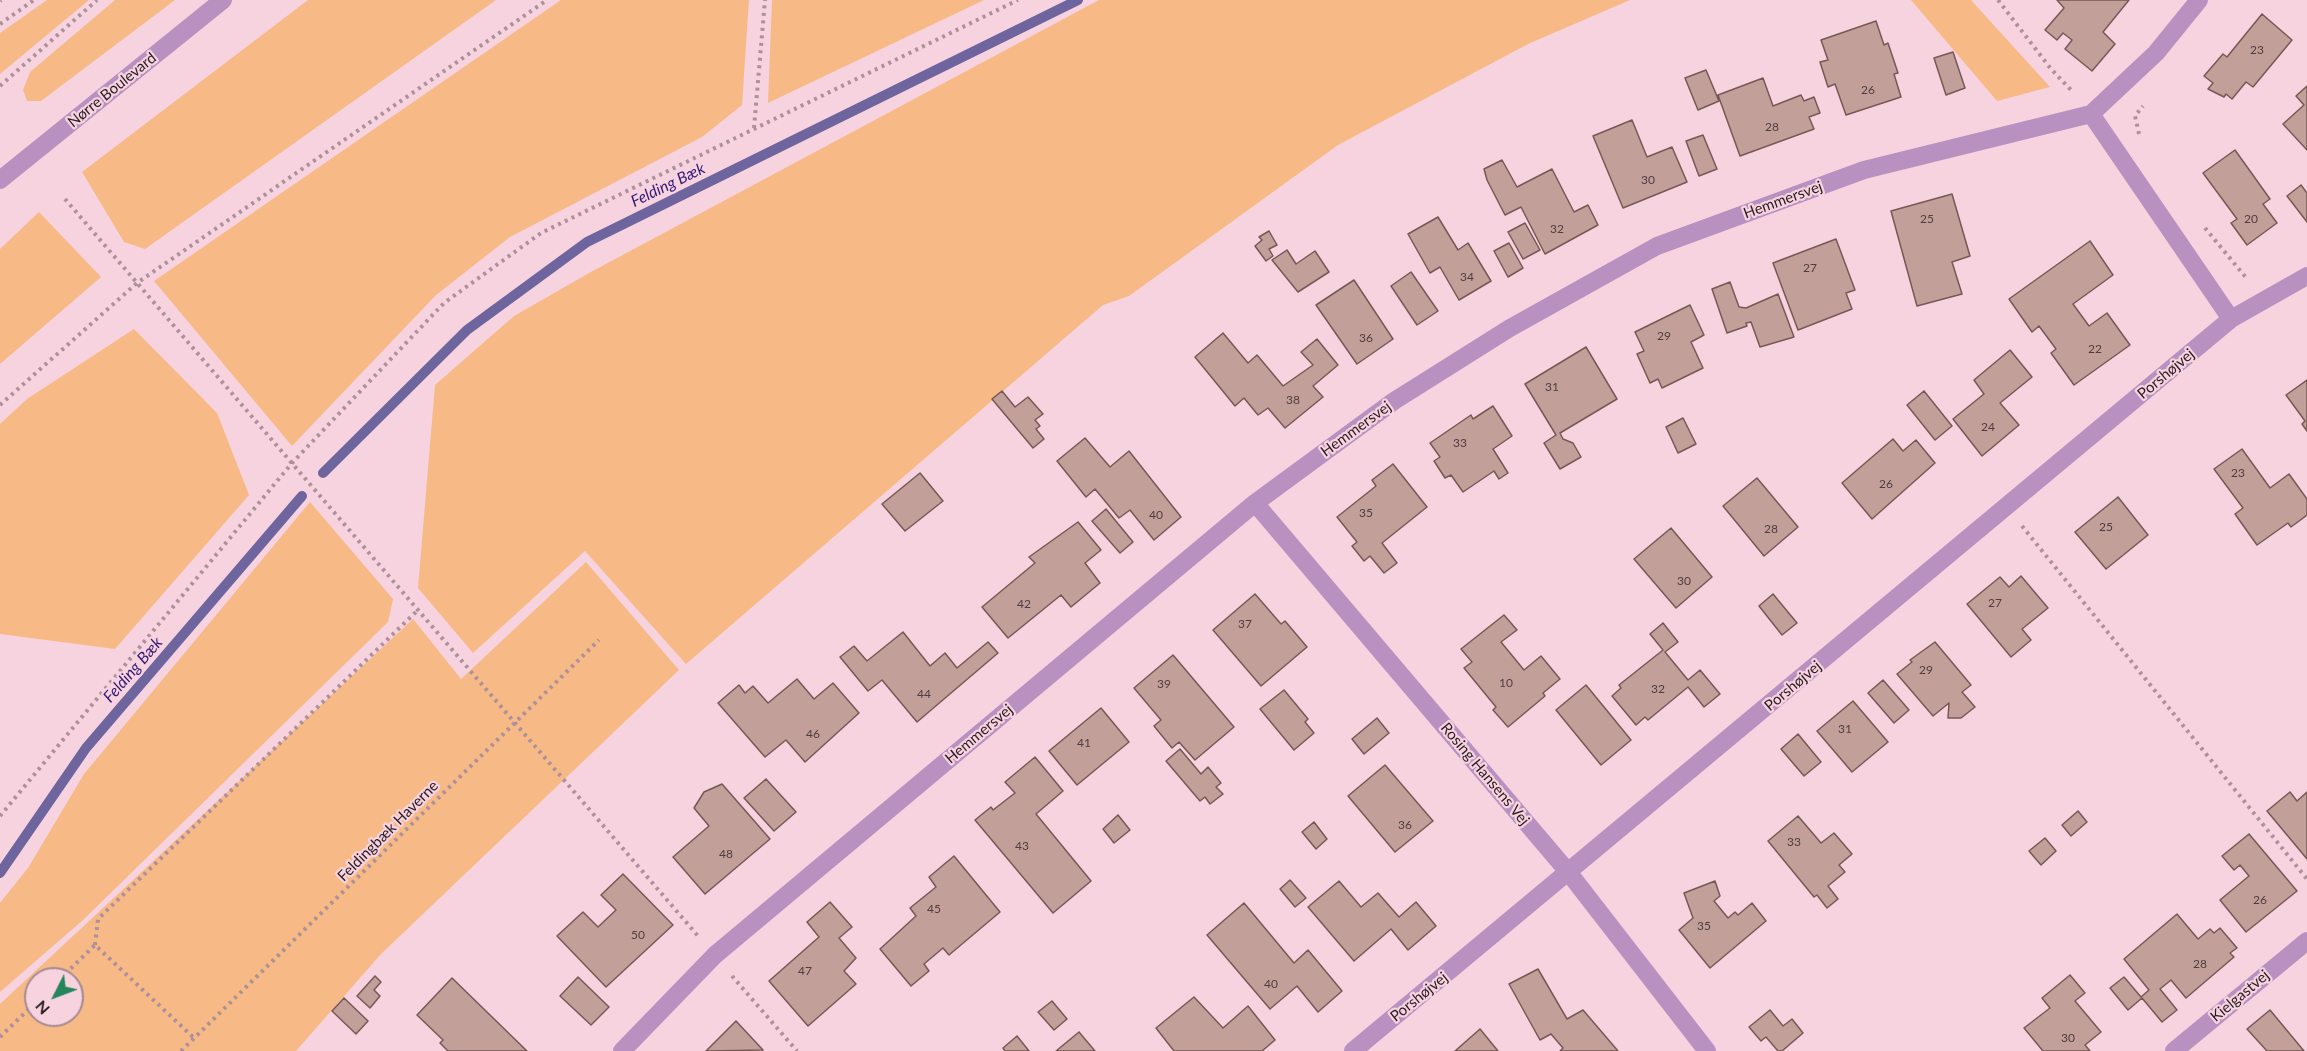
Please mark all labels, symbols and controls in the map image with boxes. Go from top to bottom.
house number: 23 [2250,43,2264,57]
street label: Nørre Boulevard [64,49,160,131]
house number: 26 [1861,83,1875,97]
house number: 28 [1765,120,1779,134]
water label: Felding Bæk [628,159,708,211]
house number: 30 [1641,173,1655,187]
street label: Hemmersvej [1741,177,1825,223]
house number: 25 [1920,212,1934,226]
house number: 20 [2244,212,2258,226]
house number: 32 [1550,222,1564,236]
house number: 27 [1803,261,1817,275]
house number: 34 [1460,270,1474,284]
house number: 29 [1657,329,1671,343]
house number: 36 [1359,331,1373,345]
house number: 22 [2088,342,2102,356]
street label: Porshøjvej [2134,345,2198,403]
house number: 31 [1545,380,1559,394]
house number: 38 [1286,393,1300,407]
street label: Hemmersvej [1317,397,1395,461]
house number: 24 [1981,420,1995,434]
house number: 33 [1453,436,1467,450]
house number: 23 [2231,466,2245,480]
house number: 26 [1879,477,1893,491]
house number: 35 [1359,506,1373,520]
house number: 40 [1149,508,1163,522]
house number: 25 [2099,520,2113,534]
house number: 28 [1764,522,1778,536]
house number: 30 [1677,574,1691,588]
house number: 27 [1988,596,2002,610]
house number: 42 [1017,597,1031,611]
house number: 37 [1238,617,1252,631]
water label: Felding Bæk [99,633,167,707]
street label: Porshøjvej [1761,657,1825,715]
house number: 29 [1919,663,1933,677]
house number: 10 [1499,676,1513,690]
house number: 39 [1157,677,1171,691]
house number: 32 [1651,682,1665,696]
house number: 44 [917,687,931,701]
street label: Hemmersvej [942,701,1016,767]
street label: Rosing Hansens Vej [1437,719,1533,829]
house number: 31 [1838,722,1852,736]
house number: 46 [806,727,820,741]
house number: 41 [1077,736,1091,750]
street label: Feldingbæk Haverne [334,777,442,885]
house number: 36 [1398,818,1412,832]
house number: 33 [1787,835,1801,849]
house number: 43 [1015,839,1029,853]
house number: 48 [719,847,733,861]
house number: 26 [2253,893,2267,907]
house number: 45 [927,902,941,916]
house number: 35 [1697,919,1711,933]
house number: 50 [631,928,645,942]
house number: 28 [2193,957,2207,971]
house number: 47 [798,964,812,978]
street label: Kielgastvej [2207,966,2273,1026]
north arrow [24,967,84,1027]
street label: Porshøjvej [1387,968,1451,1026]
house number: 40 [1264,977,1278,991]
text: N [31,997,53,1019]
house number: 30 [2061,1031,2075,1045]

